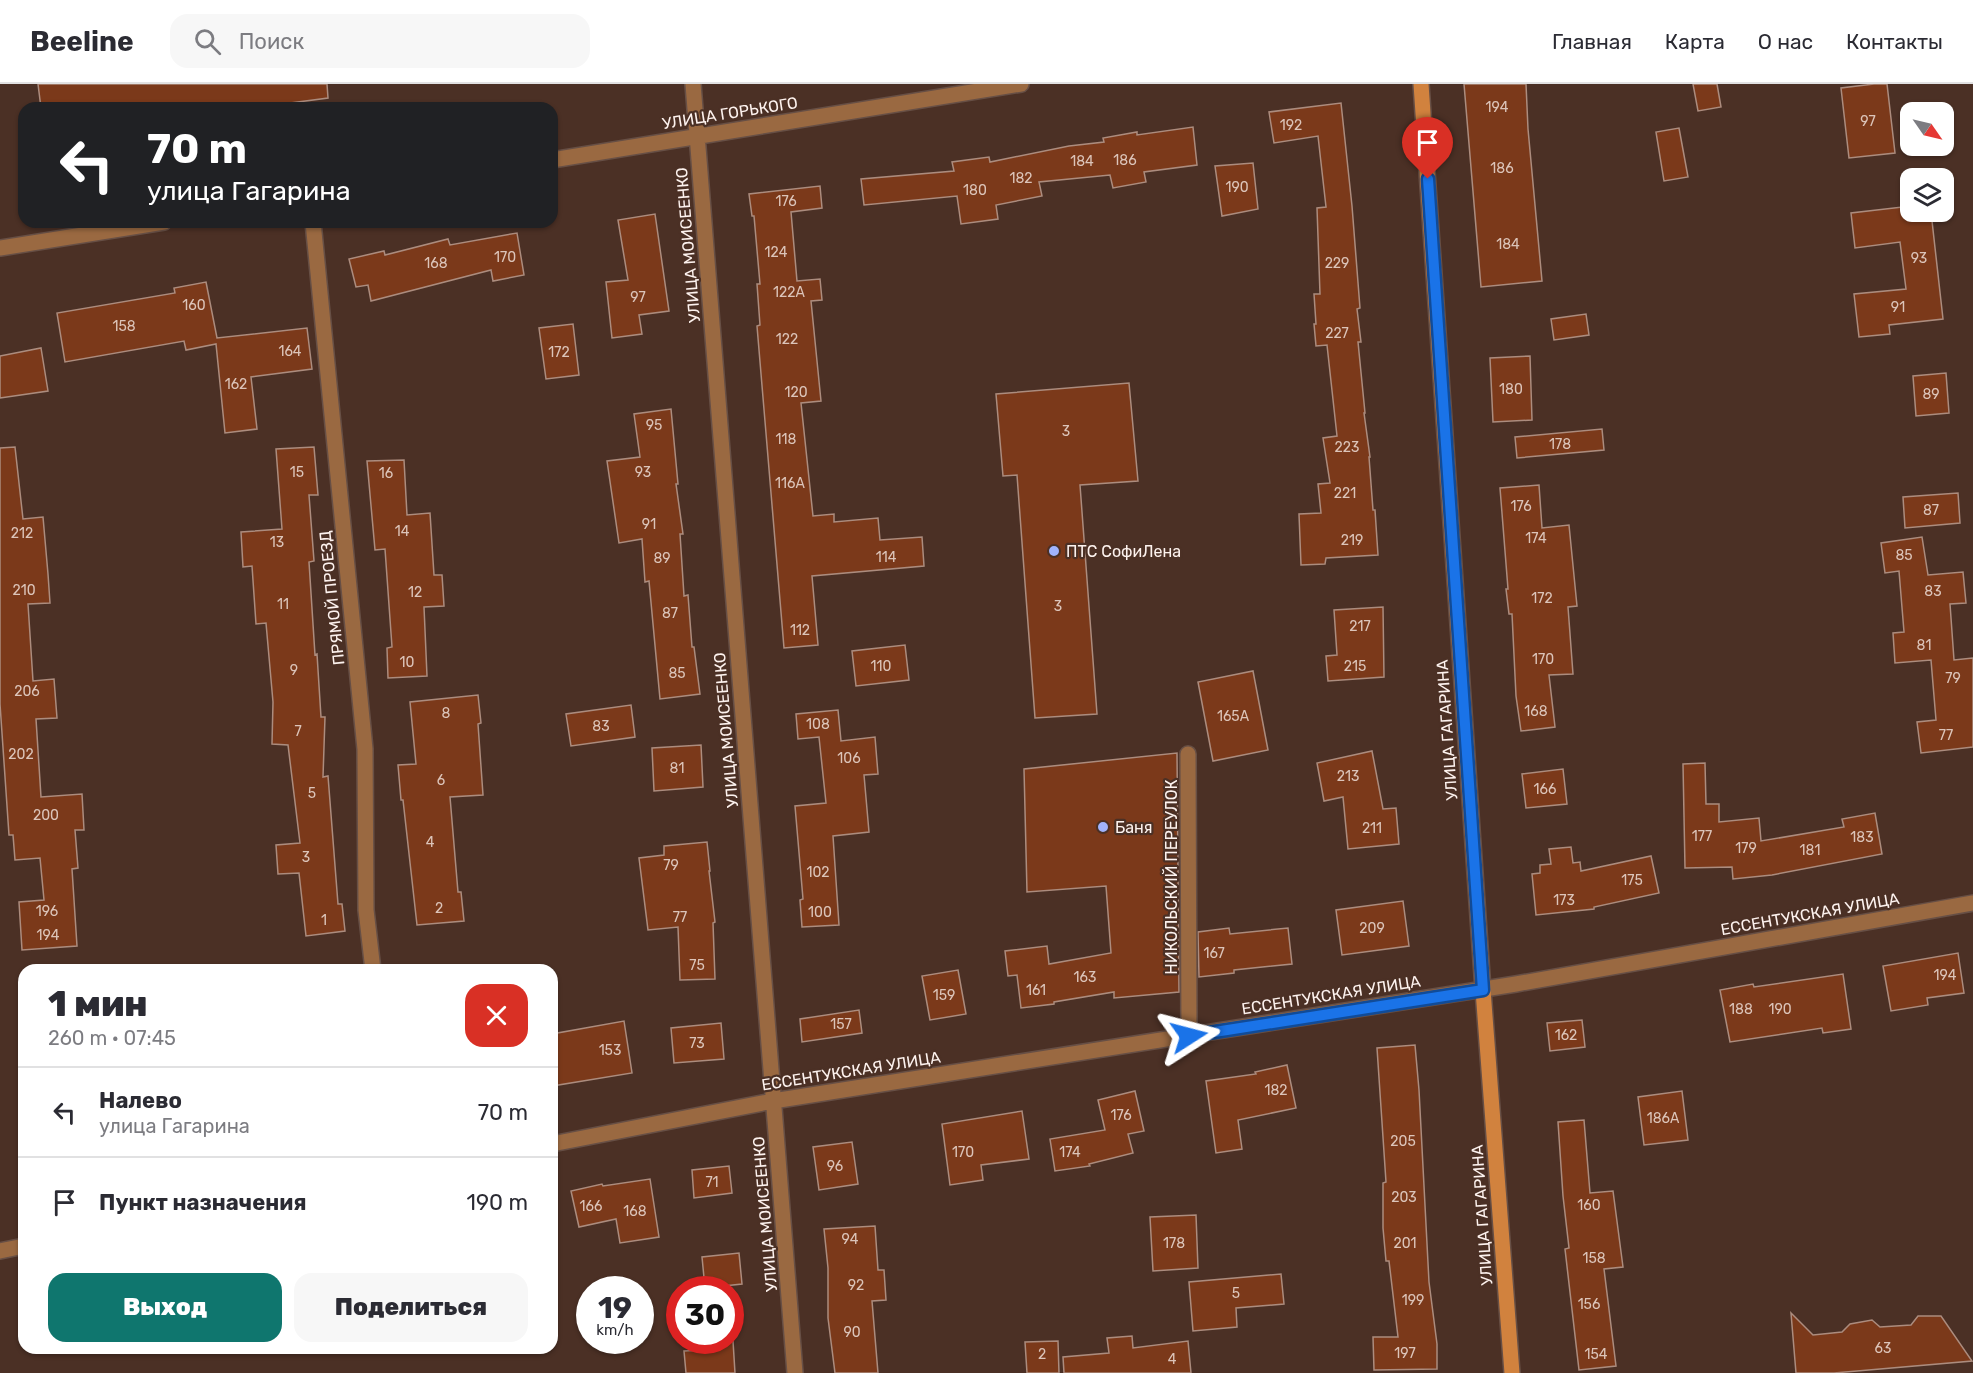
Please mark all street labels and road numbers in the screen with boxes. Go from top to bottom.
street label: УЛИЦА ГОРЬКОГО [661,93,799,133]
street label: УЛИЦА МОИСЕЕНКО [672,167,704,323]
street label: ПРЯМОЙ ПРОЕЗД [315,530,349,666]
street label: УЛИЦА МОИСЕЕНКО [710,652,742,808]
street label: УЛИЦА ГАГАРИНА [1433,659,1461,801]
street label: НИКОЛЬСКИЙ ПЕРЕУЛОК [1162,779,1181,975]
street label: ЕССЕНТУКСКАЯ УЛИЦА [1719,889,1901,939]
street label: ЕССЕНТУКСКАЯ УЛИЦА [1240,971,1422,1019]
street label: ЕССЕНТУКСКАЯ УЛИЦА [760,1047,942,1095]
street label: УЛИЦА МОИСЕЕНКО [749,1136,781,1292]
street label: УЛИЦА ГАГАРИНА [1468,1144,1496,1286]

